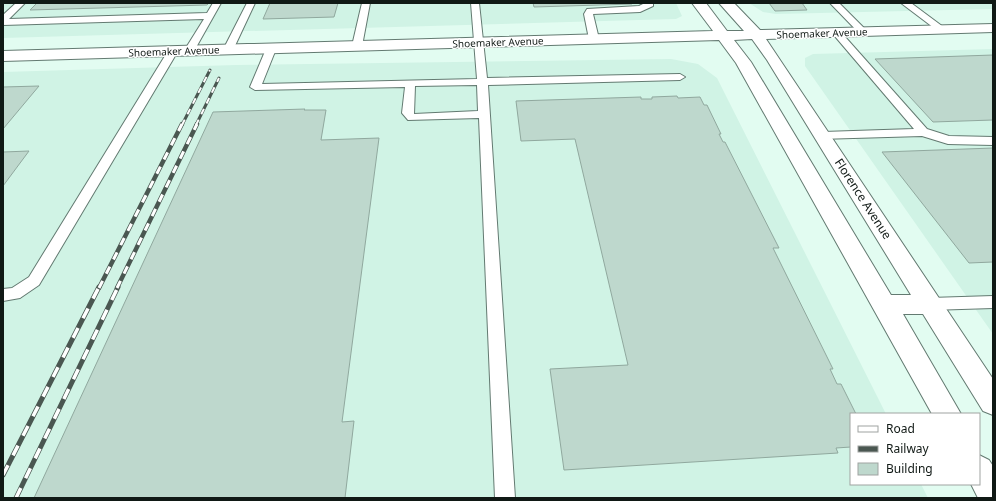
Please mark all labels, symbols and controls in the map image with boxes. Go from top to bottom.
street label: Shoemaker Avenue [776,24,868,42]
street label: Shoemaker Avenue [452,33,544,51]
street label: Shoemaker Avenue [128,42,220,60]
street label: Florence Avenue [831,155,896,243]
legend [850,413,980,485]
text: Road [886,420,915,437]
text: Railway [886,440,930,457]
text: Building [886,460,933,477]

